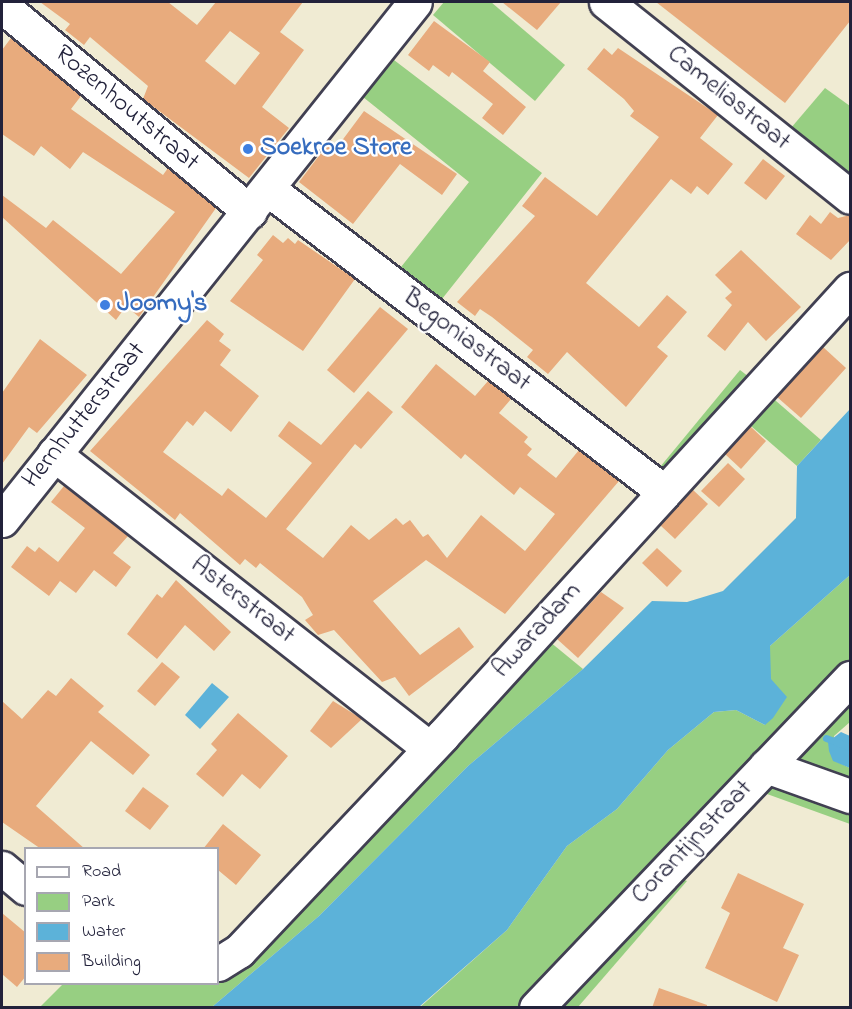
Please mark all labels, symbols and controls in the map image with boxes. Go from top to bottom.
street label: Rozenhoutstraat [47,39,205,179]
street label: Cameliastraat [660,40,796,158]
place label: Soekroe Store [260,133,412,165]
marker: Soekroe Store [241,142,255,156]
street label: Begoniastraat [396,283,536,399]
place label: Joomy's [117,289,207,321]
marker: Joomy's [98,298,112,312]
street label: Hernhutterstraat [17,337,153,495]
street label: Asterstraat [183,550,301,652]
street label: Awaradam [487,577,589,685]
street label: Corantijnstraat [626,774,760,912]
legend [24,847,219,985]
text: Road [82,859,121,885]
text: Park [82,889,115,915]
text: Water [82,919,125,945]
text: Building [82,949,141,975]

